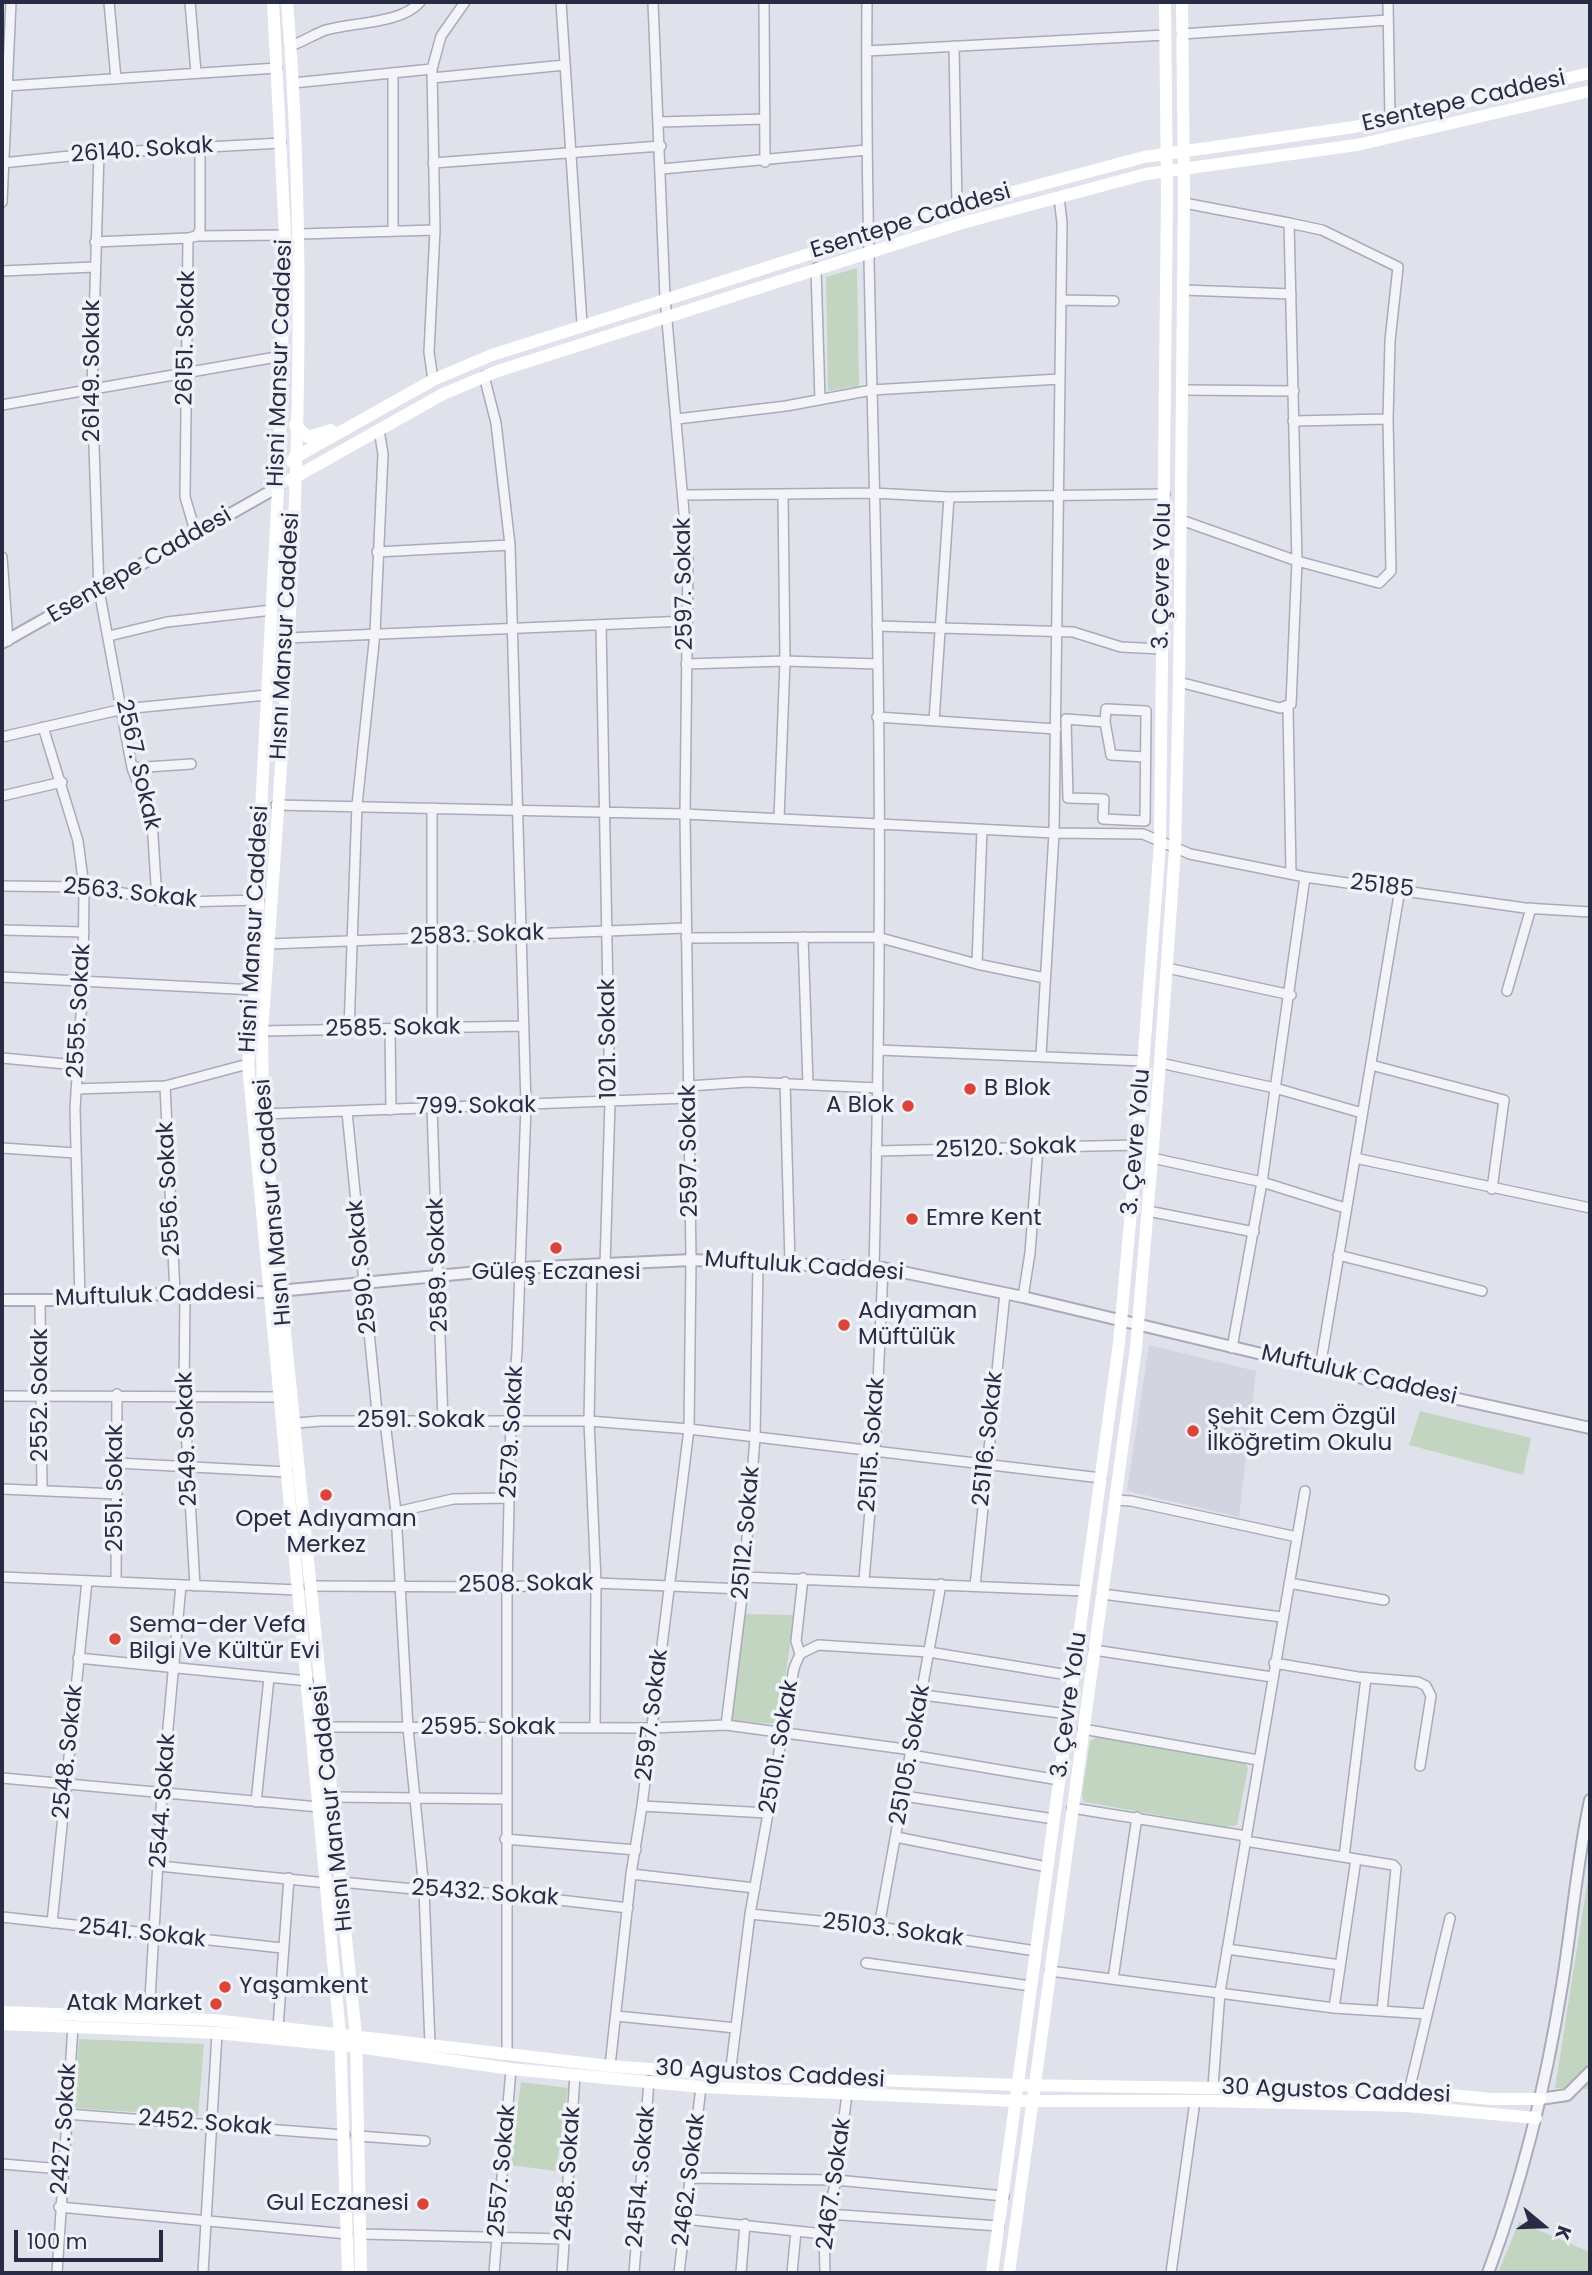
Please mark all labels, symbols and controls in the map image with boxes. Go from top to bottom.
street label: Esentepe Caddesi [1360,65,1568,139]
street label: 26140. Sokak [70,132,214,170]
street label: Esentepe Caddesi [808,178,1014,266]
street label: Hisni Mansur Caddesi [263,239,299,487]
street label: 26151. Sokak [172,270,202,406]
street label: 26149. Sokak [79,300,107,442]
street label: Esentepe Caddesi [43,502,237,630]
street label: 3. Çevre Yolu [1148,502,1178,650]
street label: Hısnı Mansur Caddesi [266,511,306,761]
street label: 2597. Sokak [670,517,700,651]
street label: 2567. Sokak [109,697,165,833]
street label: Hisni Mansur Caddesi [235,804,275,1054]
street label: 25185 [1349,869,1415,905]
street label: 2563. Sokak [62,873,198,915]
street label: 2583. Sokak [409,920,545,952]
street label: 2555. Sokak [63,943,97,1079]
street label: 1021. Sokak [594,978,624,1100]
street label: 2585. Sokak [325,1014,461,1044]
street label: 3. Çevre Yolu [1117,1068,1157,1216]
place label: B Blok [984,1075,1051,1103]
street label: Hısnı Mansur Caddesi [249,1077,299,1327]
marker: B Blok [962,1081,978,1097]
street label: 2597. Sokak [675,1084,705,1218]
street label: 799. Sokak [416,1092,536,1122]
place label: A Blok [826,1092,894,1120]
marker: A Blok [900,1098,916,1114]
street label: 2556. Sokak [153,1121,187,1257]
street label: 25120. Sokak [935,1133,1077,1165]
street label: 2589. Sokak [423,1197,455,1333]
street label: 2590. Sokak [342,1198,384,1336]
place label: Emre Kent [926,1205,1042,1233]
marker: Emre Kent [904,1211,920,1227]
marker: Güleş Eczanesi [548,1240,564,1256]
street label: Muftuluk Caddesi [703,1246,905,1288]
place label: Güleş Eczanesi [471,1259,641,1287]
street label: Muftuluk Caddesi [55,1279,255,1313]
place label: Adıyaman Müftülük [858,1298,977,1352]
marker: Adıyaman Müftülük [836,1317,852,1333]
street label: 2552. Sokak [27,1328,55,1462]
street label: Muftuluk Caddesi [1259,1340,1459,1412]
street label: 2579. Sokak [496,1365,530,1499]
street label: 25116. Sokak [968,1370,1010,1508]
street label: 2549. Sokak [172,1371,204,1507]
street label: 25115. Sokak [855,1377,891,1513]
place label: Şehit Cem Özgül İlköğretim Okulu [1207,1404,1396,1458]
street label: 2591. Sokak [357,1407,485,1435]
marker: Şehit Cem Özgül İlköğretim Okulu [1185,1423,1201,1439]
street label: 2551. Sokak [102,1424,130,1552]
street label: 25112. Sokak [727,1465,767,1601]
marker: Opet Adıyaman Merkez [318,1487,334,1503]
place label: Opet Adıyaman Merkez [235,1506,417,1560]
street label: 2508. Sokak [458,1570,594,1600]
place label: Sema-der Vefa Bilgi Ve Kültür Evi [129,1612,320,1666]
street label: 3. Çevre Yolu [1046,1630,1094,1780]
marker: Sema-der Vefa Bilgi Ve Kültür Evi [107,1631,123,1647]
street label: 2597. Sokak [631,1647,675,1783]
street label: 25101. Sokak [755,1678,805,1816]
street label: 2548. Sokak [48,1683,90,1821]
street label: Hısnı Mansur Caddesi [306,1683,360,1933]
street label: 25105. Sokak [885,1683,937,1827]
street label: 2595. Sokak [420,1714,556,1742]
street label: 2544. Sokak [146,1733,182,1869]
street label: 25432. Sokak [411,1875,559,1913]
street label: 25103. Sokak [821,1909,965,1953]
street label: 2541. Sokak [77,1914,207,1954]
place label: Yaşamkent [239,1973,368,2001]
marker: Yaşamkent [217,1979,233,1995]
place label: Atak Market [66,1990,202,2018]
marker: Atak Market [208,1996,224,2012]
street label: 30 Agustos Caddesi [655,2055,885,2095]
street label: 2427. Sokak [47,2062,83,2196]
street label: 30 Agustos Caddesi [1221,2074,1451,2110]
street label: 2557. Sokak [483,2104,523,2238]
street label: 24514. Sokak [622,2105,662,2249]
street label: 2452. Sokak [137,2106,273,2142]
street label: 2458. Sokak [551,2106,587,2242]
street label: 2462. Sokak [668,2112,712,2248]
street label: 2467. Sokak [812,2116,858,2252]
place label: Gul Eczanesi [266,2190,409,2218]
north arrow [1508,2191,1578,2261]
marker: Gul Eczanesi [415,2196,431,2212]
scale bar [18,2216,166,2260]
text: K [1548,2222,1578,2244]
text: 100 m [27,2227,87,2256]

